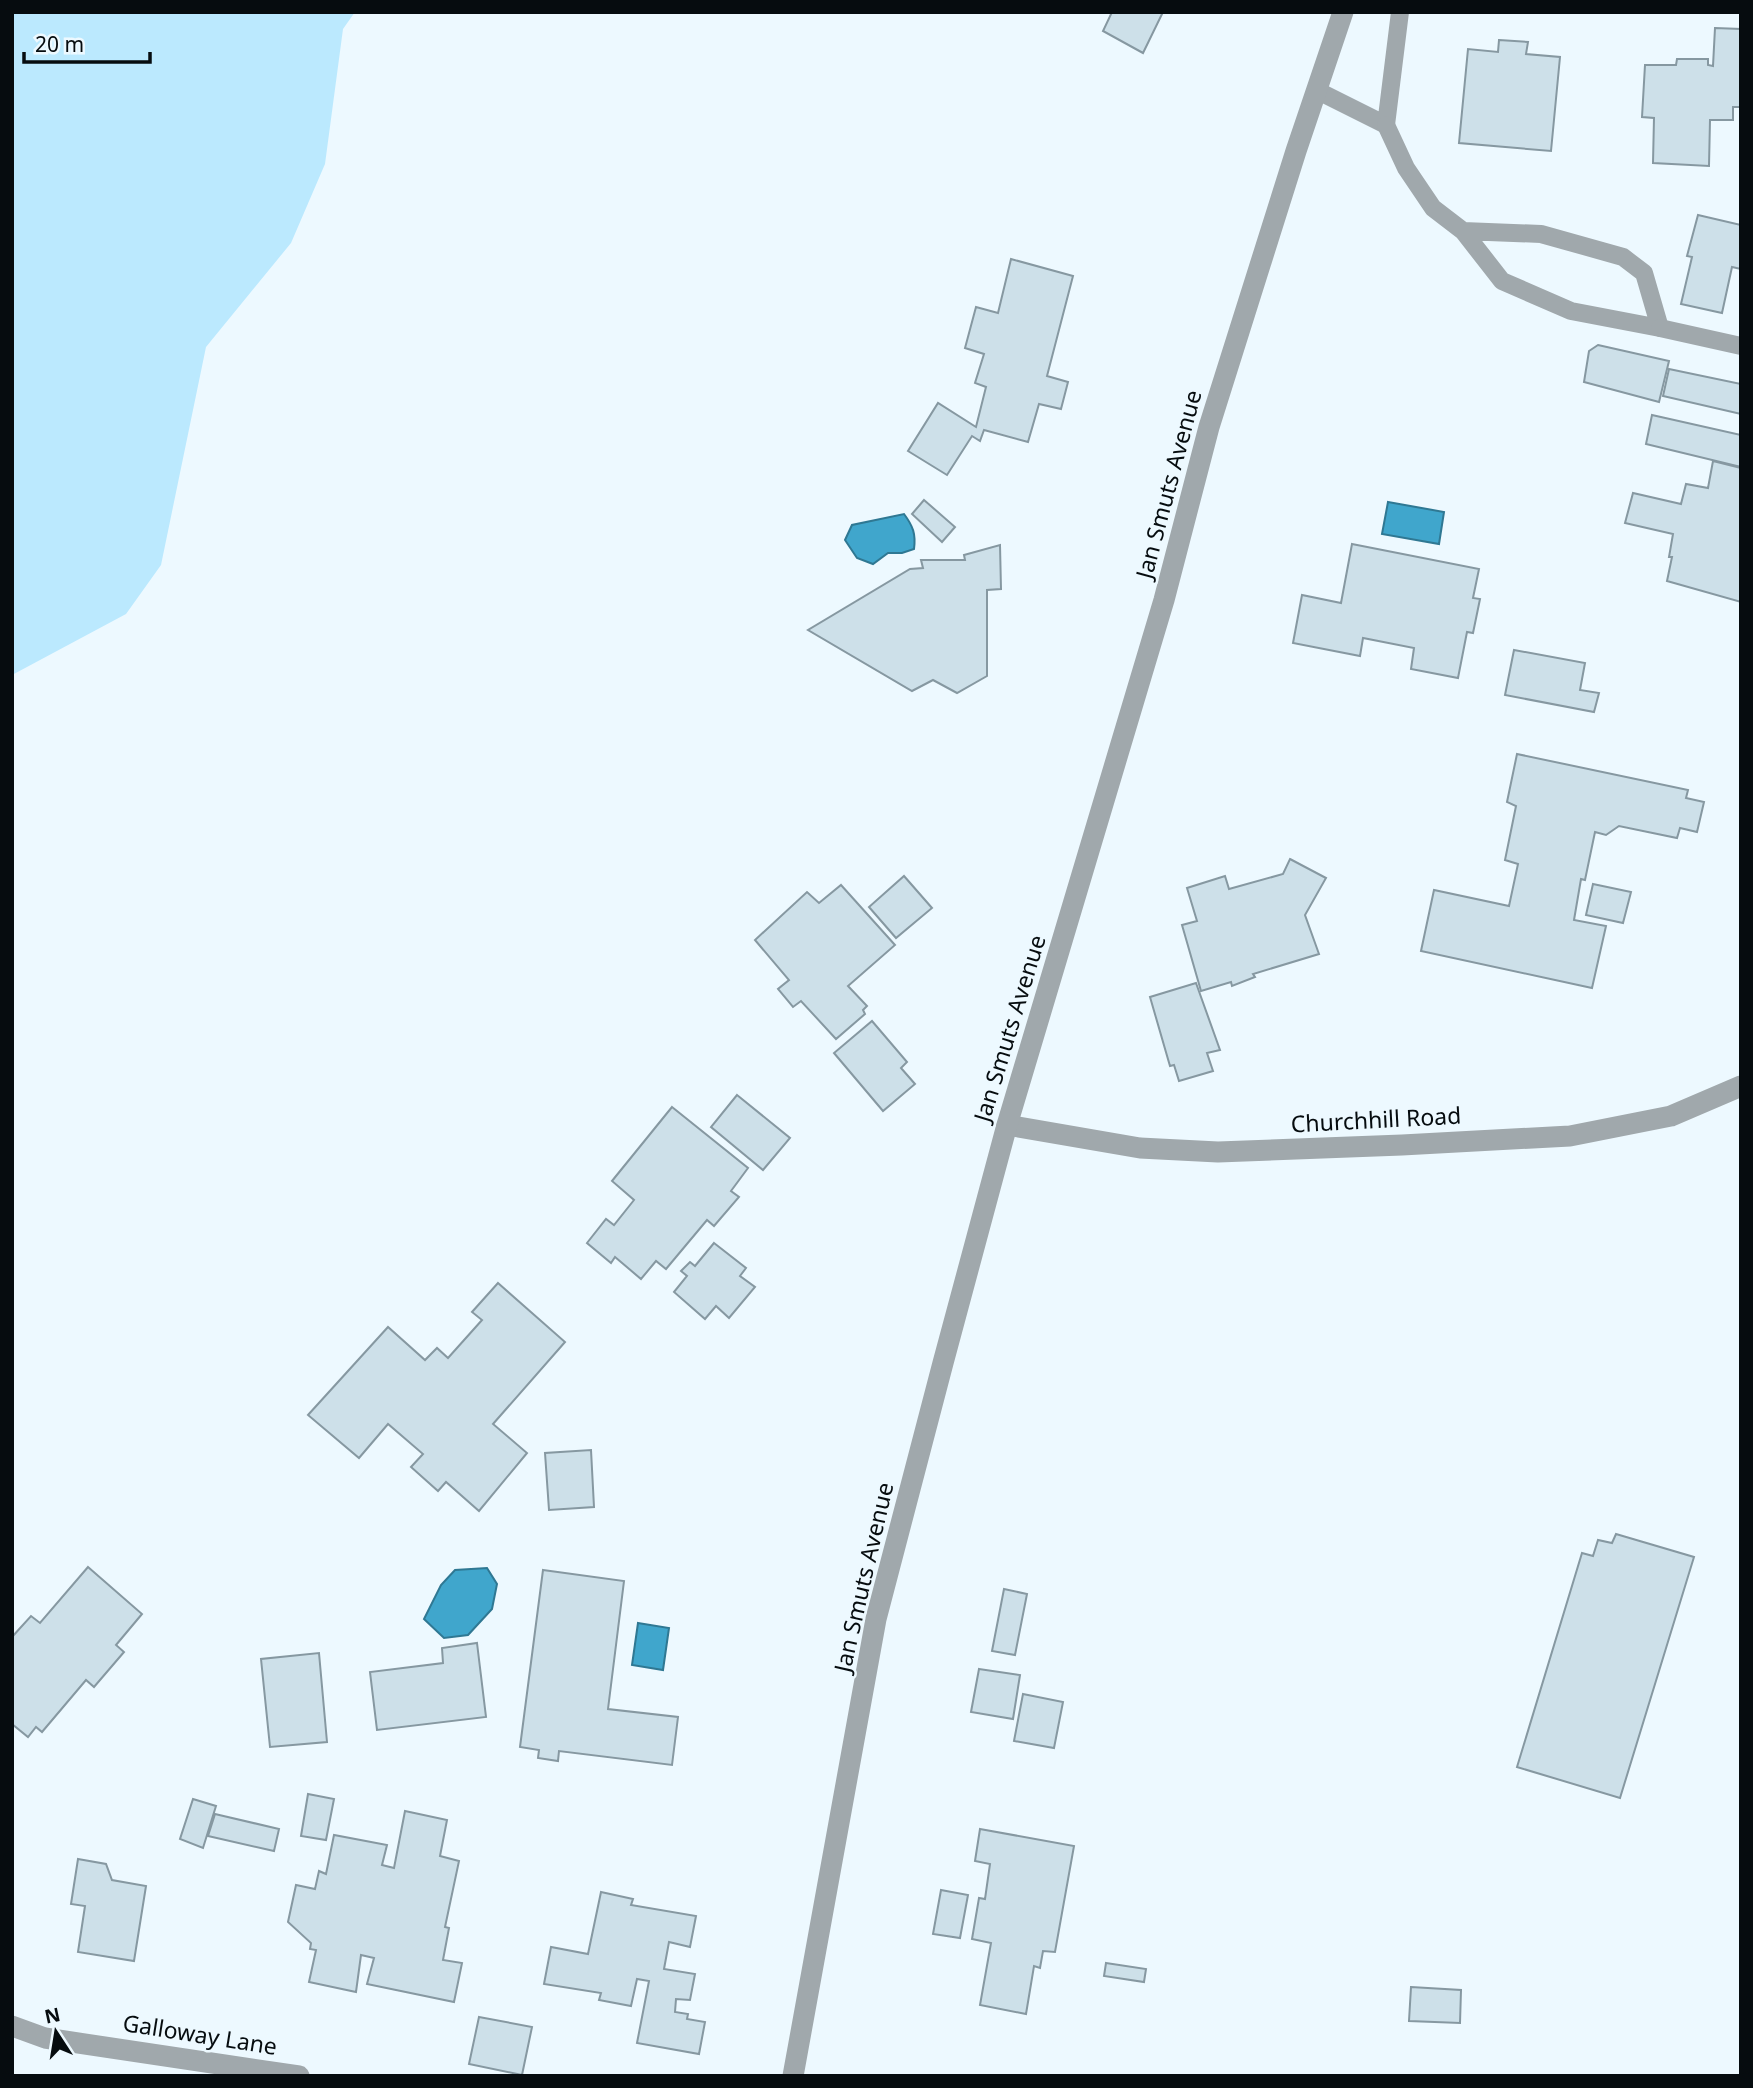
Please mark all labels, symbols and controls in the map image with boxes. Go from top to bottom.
scale bar [24,21,150,65]
text: 20 m [35,30,84,58]
street label: Jan Smuts Avenue [1127,386,1209,584]
street label: Jan Smuts Avenue [965,931,1053,1127]
street label: Churchhill Road [1290,1099,1462,1139]
street label: Jan Smuts Avenue [825,1479,900,1677]
north arrow [21,1997,91,2067]
text: N [42,2001,63,2030]
street label: Galloway Lane [121,2006,279,2062]

